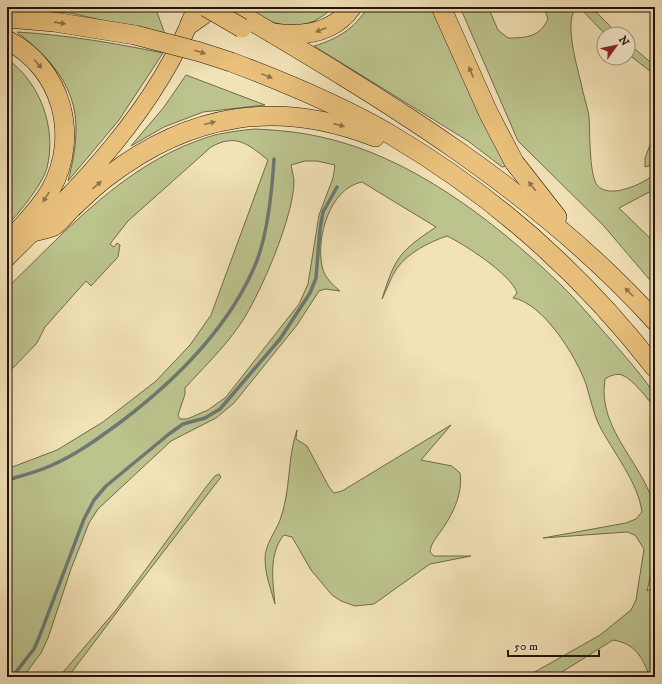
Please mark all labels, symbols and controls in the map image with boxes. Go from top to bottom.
one-way arrow [54,20,66,26]
north arrow [596,26,636,66]
one-way arrow [316,27,327,33]
text: N [615,33,632,49]
one-way arrow [194,49,206,55]
one-way arrow [33,59,42,68]
one-way arrow [468,67,474,78]
one-way arrow [262,73,274,79]
one-way arrow [204,120,217,126]
one-way arrow [333,123,345,129]
one-way arrow [92,180,103,189]
one-way arrow [528,181,537,192]
one-way arrow [43,191,50,202]
one-way arrow [624,287,633,297]
scale bar [508,632,599,658]
text: 50 m [514,639,538,654]

